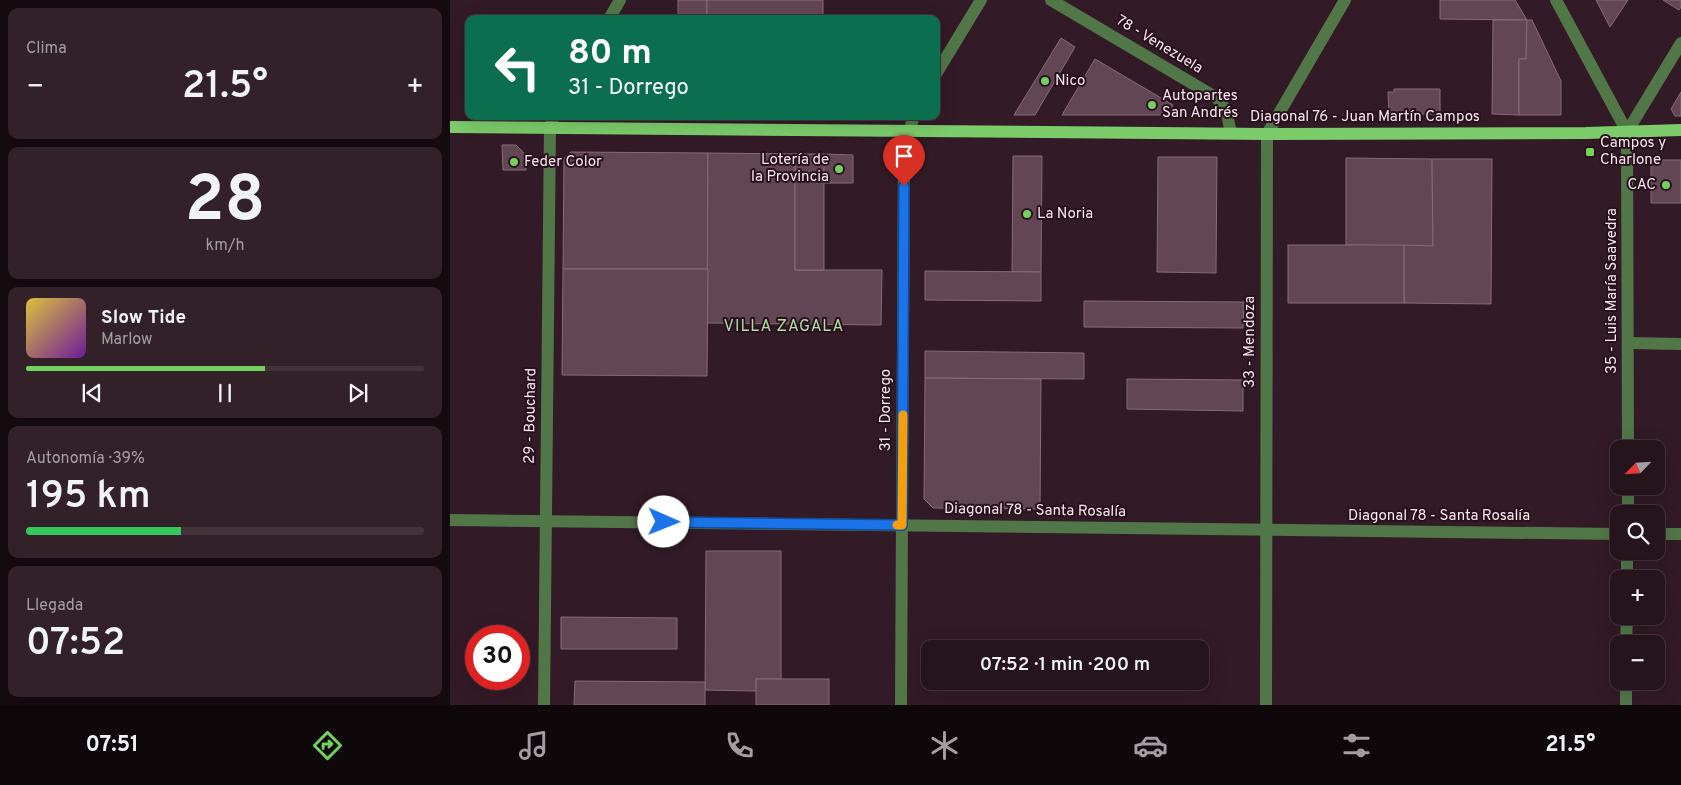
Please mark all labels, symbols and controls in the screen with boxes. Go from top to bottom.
street label: 78 - Venezuela [1112,12,1206,78]
text: 80 m [568,32,652,76]
icon: left [485,35,550,100]
text: Clima [26,39,67,59]
text: 21.5° [182,63,268,112]
text: − [26,70,44,106]
text: + [406,70,424,106]
place label: Nico [1055,72,1085,91]
text: 31 - Dorrego [568,75,689,102]
marker: Nico [1039,75,1051,87]
place label: Autopartes San Andrés [1162,87,1238,123]
marker: Autopartes San Andrés [1146,99,1158,111]
street label: Diagonal 76 - Juan Martín Campos [1250,108,1480,127]
place label: Campos y Charlone [1600,134,1666,170]
pin [883,135,925,186]
icon: arrive [890,142,918,170]
marker: Campos y Charlone [1584,146,1596,158]
place label: Lotería de la Provincia [751,151,829,187]
place label: Feder Color [524,153,602,172]
marker: Feder Color [508,156,520,168]
text: 28 [185,162,265,244]
marker: Lotería de la Provincia [833,163,845,175]
place label: CAC [1627,176,1656,195]
marker: CAC [1660,179,1672,191]
place label: La Noria [1037,205,1093,224]
marker: La Noria [1021,208,1033,220]
street label: 35 - Luis María Saavedra [1603,208,1622,374]
text: km/h [206,236,244,256]
street label: 33 - Mendoza [1241,296,1260,388]
text: Slow Tide [101,306,186,330]
district label: VILLA ZAGALA [724,317,844,337]
text: Marlow [101,330,153,350]
street label: 29 - Bouchard [521,368,541,464]
street label: 31 - Dorrego [877,369,896,451]
icon: previous [78,379,106,407]
icon: pause [211,379,239,407]
icon: next [344,379,372,407]
north arrow [1610,440,1665,495]
map controls [1610,440,1665,690]
text: Autonomía · 39% [26,449,145,469]
text: 195 km [26,473,151,522]
position arrow [637,495,689,547]
street label: Diagonal 78 - Santa Rosalía [944,500,1126,522]
button: search [1610,505,1665,560]
street label: Diagonal 78 - Santa Rosalía [1348,507,1530,526]
button: + [1610,570,1665,625]
text: Llegada [26,596,83,616]
text: 07:52 [26,620,125,669]
speed limit sign: 30 [465,625,530,690]
button: − [1610,635,1665,690]
text: 07:52 · 1 min · 200 m [980,653,1150,677]
icon: directions [310,728,345,763]
icon: music [516,728,551,763]
icon: phone [722,728,757,763]
icon: climate [927,728,962,763]
icon: car [1133,728,1168,763]
icon: filters [1339,728,1374,763]
text: 07:51 [85,732,139,759]
text: 21.5° [1545,732,1595,759]

